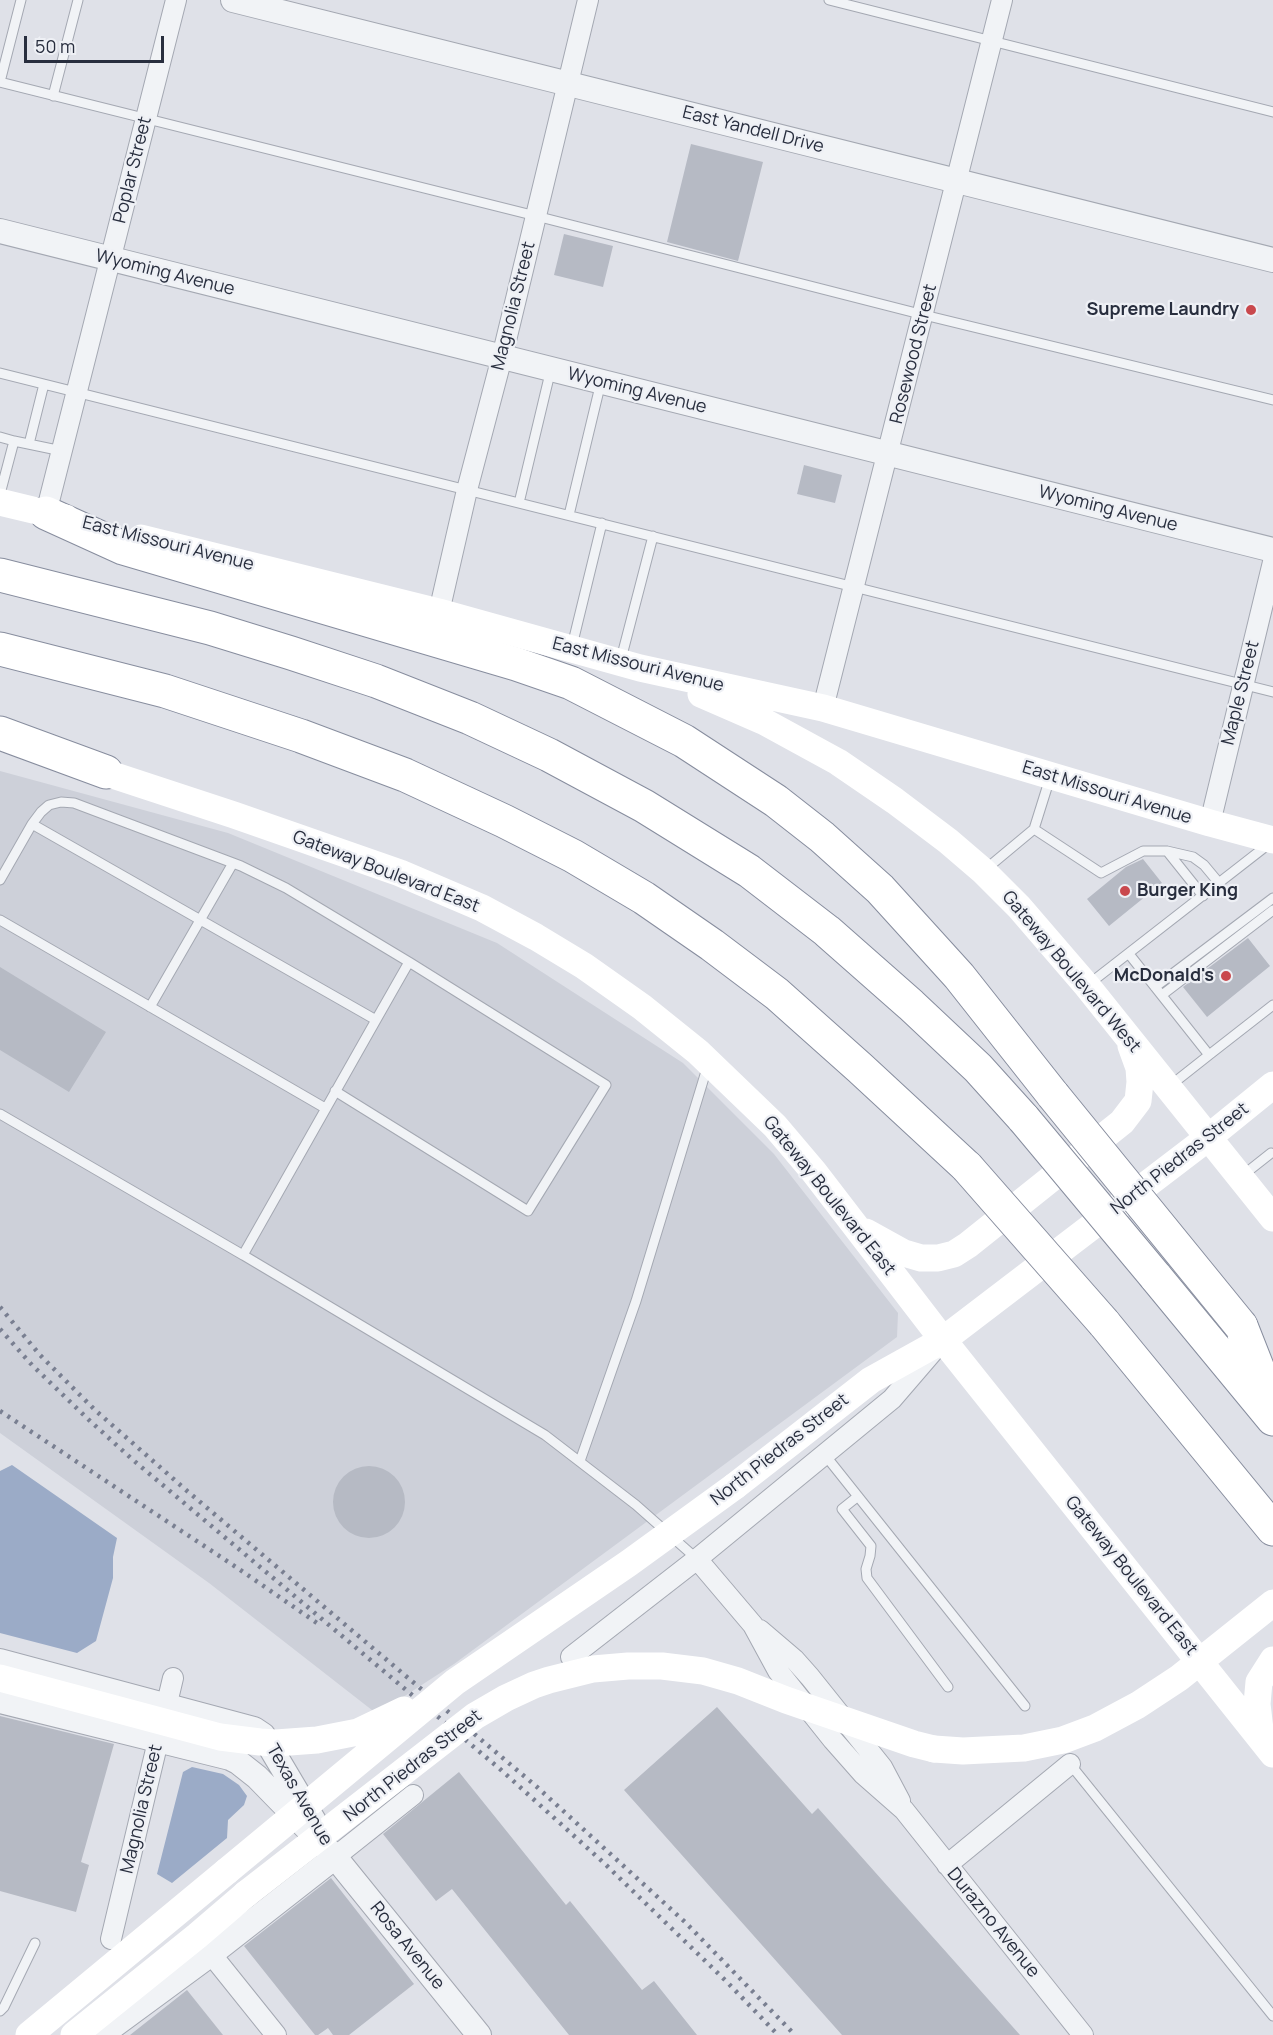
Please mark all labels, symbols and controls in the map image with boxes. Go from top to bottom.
scale bar [27,24,166,62]
text: 50 m [35,34,75,58]
street label: East Yandell Drive [680,102,826,158]
street label: Poplar Street [109,114,157,226]
street label: Magnolia Street [488,239,540,373]
street label: Wyoming Avenue [93,245,237,301]
street label: Rosewood Street [886,282,942,426]
place label: Supreme Laundry [1086,299,1239,321]
marker: Supreme Laundry [1244,303,1258,317]
street label: Wyoming Avenue [565,363,709,419]
street label: Wyoming Avenue [1036,481,1180,537]
street label: East Missouri Avenue [80,512,256,576]
street label: East Missouri Avenue [550,633,726,697]
street label: Maple Street [1218,638,1264,748]
street label: East Missouri Avenue [1020,757,1194,829]
street label: Gateway Boulevard East [290,826,482,918]
place label: Burger King [1137,880,1238,902]
marker: Burger King [1118,884,1132,898]
street label: Gateway Boulevard West [997,887,1145,1057]
place label: McDonald's [1114,965,1214,987]
marker: McDonald's [1219,969,1233,983]
street label: North Piedras Street [1107,1098,1253,1220]
street label: Gateway Boulevard East [758,1112,900,1280]
street label: North Piedras Street [707,1389,853,1511]
street label: Gateway Boulevard East [1060,1492,1202,1660]
street label: North Piedras Street [340,1705,486,1827]
street label: Texas Avenue [261,1741,337,1849]
street label: Magnolia Street [117,1742,167,1876]
street label: Durazno Avenue [942,1864,1044,1982]
street label: Rosa Avenue [365,1898,449,1994]

